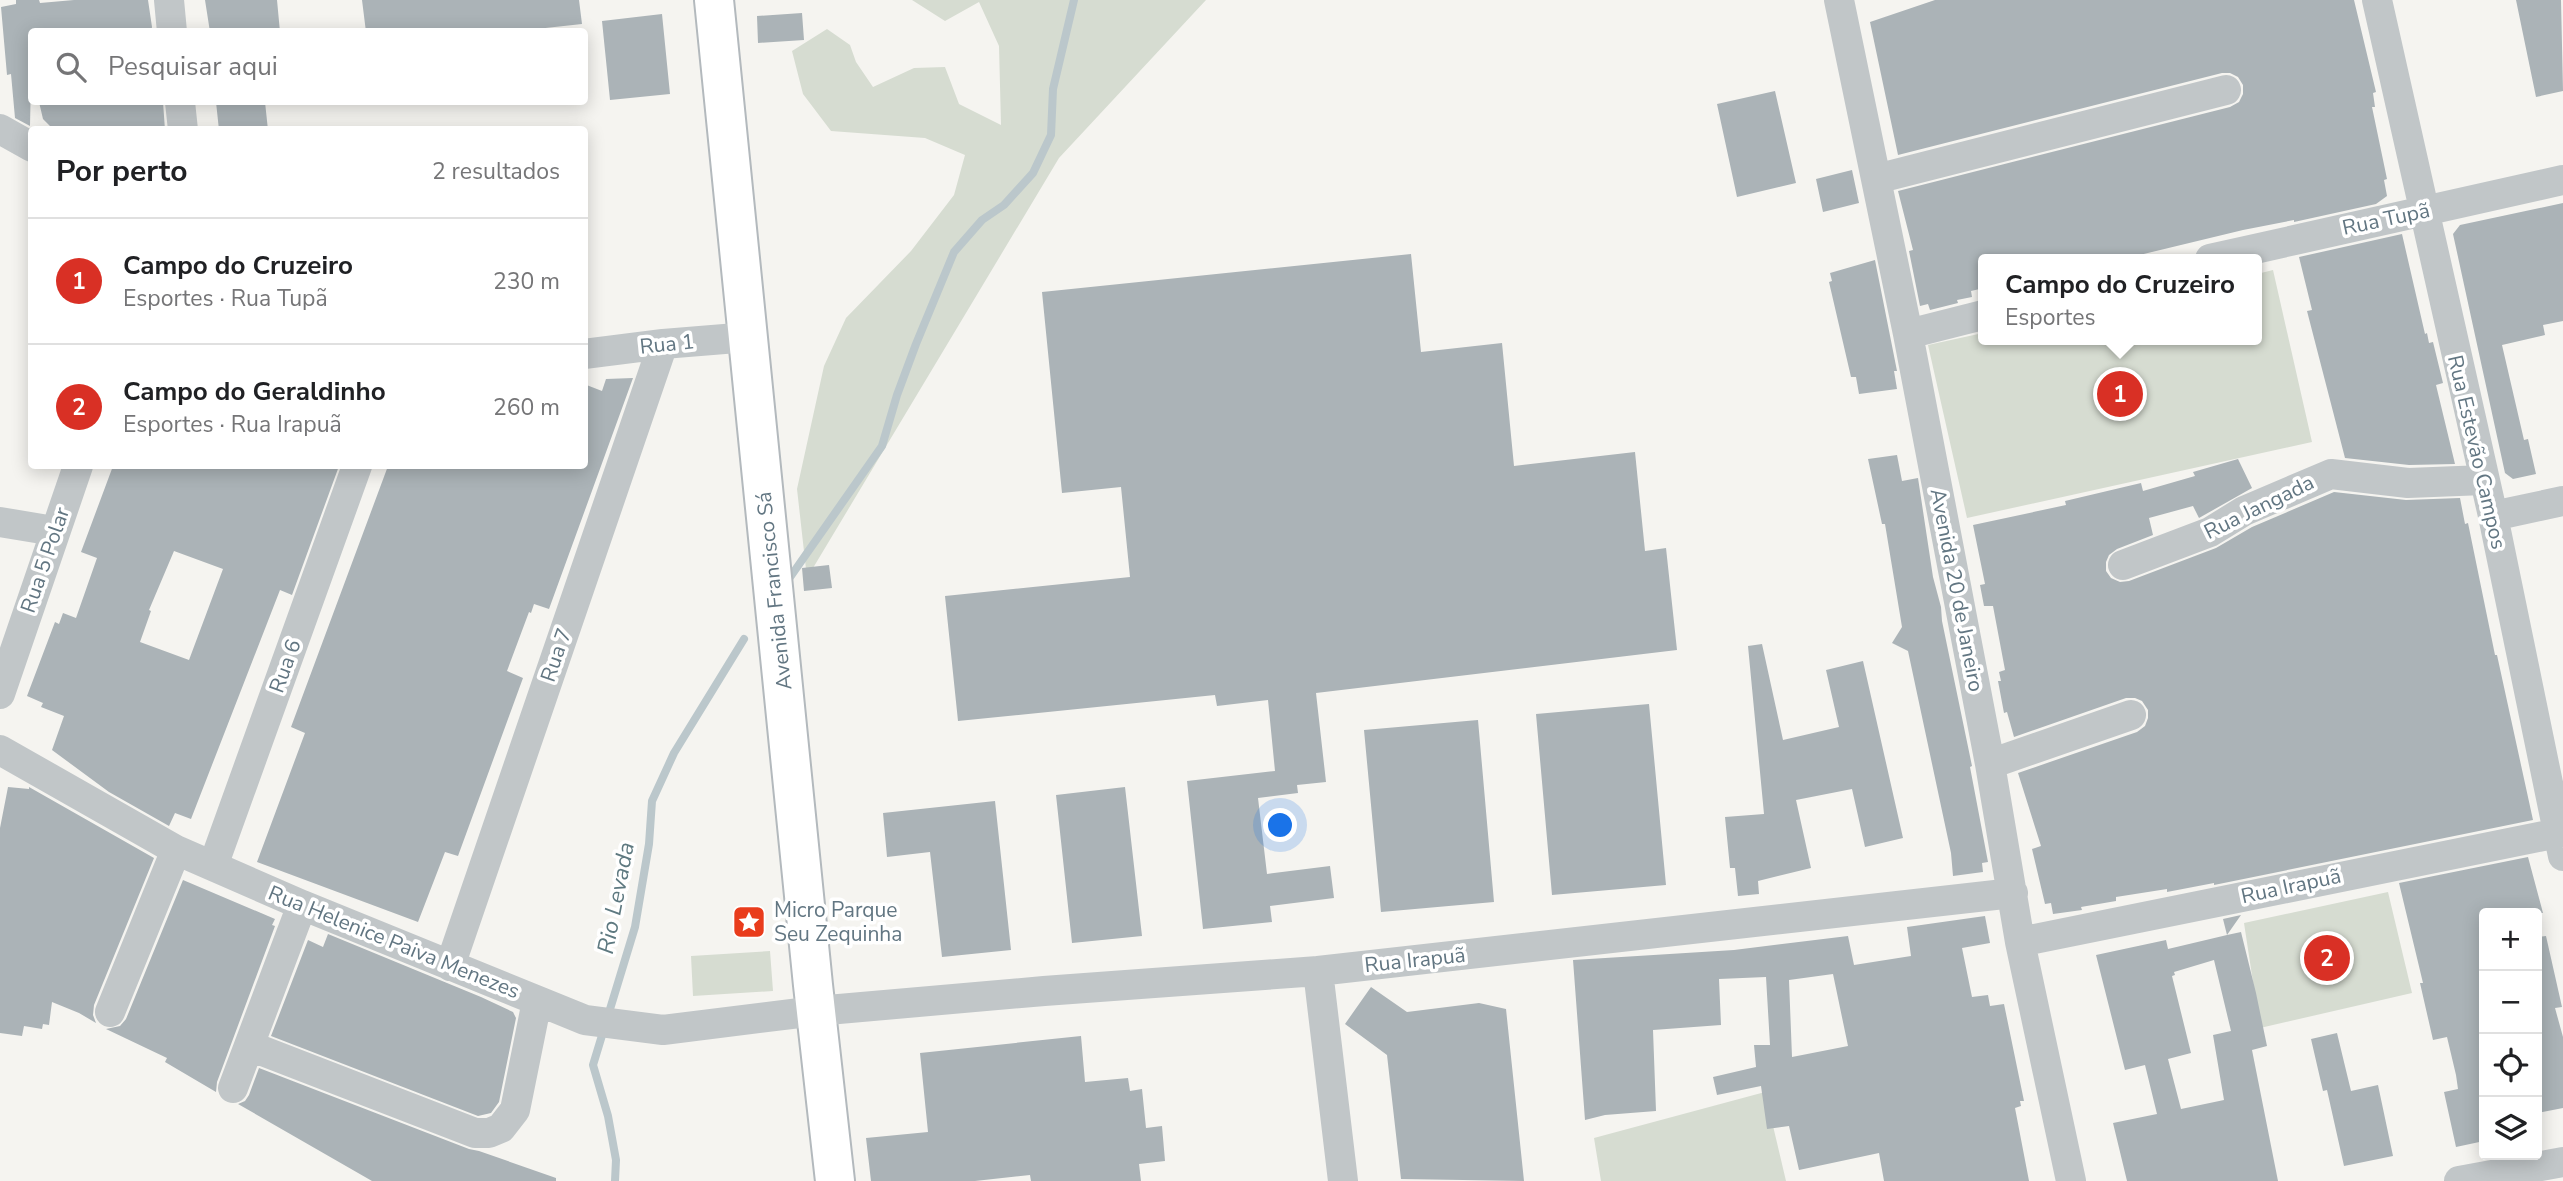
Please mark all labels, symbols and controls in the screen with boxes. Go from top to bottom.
search box [28,28,588,105]
icon: search [52,48,90,86]
text: Pesquisar aqui [108,49,278,84]
text: Por perto [56,151,187,192]
text: 2 resultados [432,156,560,187]
street label: Rua Tupã [2340,196,2432,242]
text: Campo do Cruzeiro [123,248,353,283]
popup [1978,254,2262,345]
text: 1 [72,266,86,297]
text: 230 m [493,266,560,297]
text: Campo do Cruzeiro [2005,267,2235,302]
text: Esportes · Rua Tupã [123,283,328,314]
text: Esportes [2005,302,2096,333]
street label: Rua 1 [638,327,696,361]
street label: Rua Estevão Campos [2441,352,2513,552]
pin: 1 [2097,368,2143,420]
text: Campo do Geraldinho [123,374,386,409]
text: 2 [72,392,86,423]
text: 260 m [493,392,560,423]
text: Esportes · Rua Irapuã [123,409,342,440]
street label: Rua Jangada [2199,468,2319,546]
street label: Avenida 20 de Janeiro [1924,486,1990,694]
street label: Avenida Francisco Sá [750,490,798,692]
street label: Rua 5 Polar [14,503,76,616]
street label: Rua 7 [534,624,578,686]
street label: Rua 6 [262,635,308,697]
your location [1263,808,1297,842]
water label: Rio Levada [590,839,642,957]
street label: Rua Irapuã [2238,862,2344,910]
street label: Rua Helenice Paiva Menezes [264,879,524,1005]
place label: Micro Parque Seu Zequinha [774,896,902,948]
place icon: Micro Parque Seu Zequinha [730,903,768,941]
map controls [2479,908,2542,1160]
button: + [2479,908,2542,971]
pin: 2 [2304,932,2350,984]
street label: Rua Irapuã [1363,941,1467,979]
button: − [2479,971,2542,1034]
button: locate [2479,1034,2542,1097]
button: layers [2479,1097,2542,1160]

